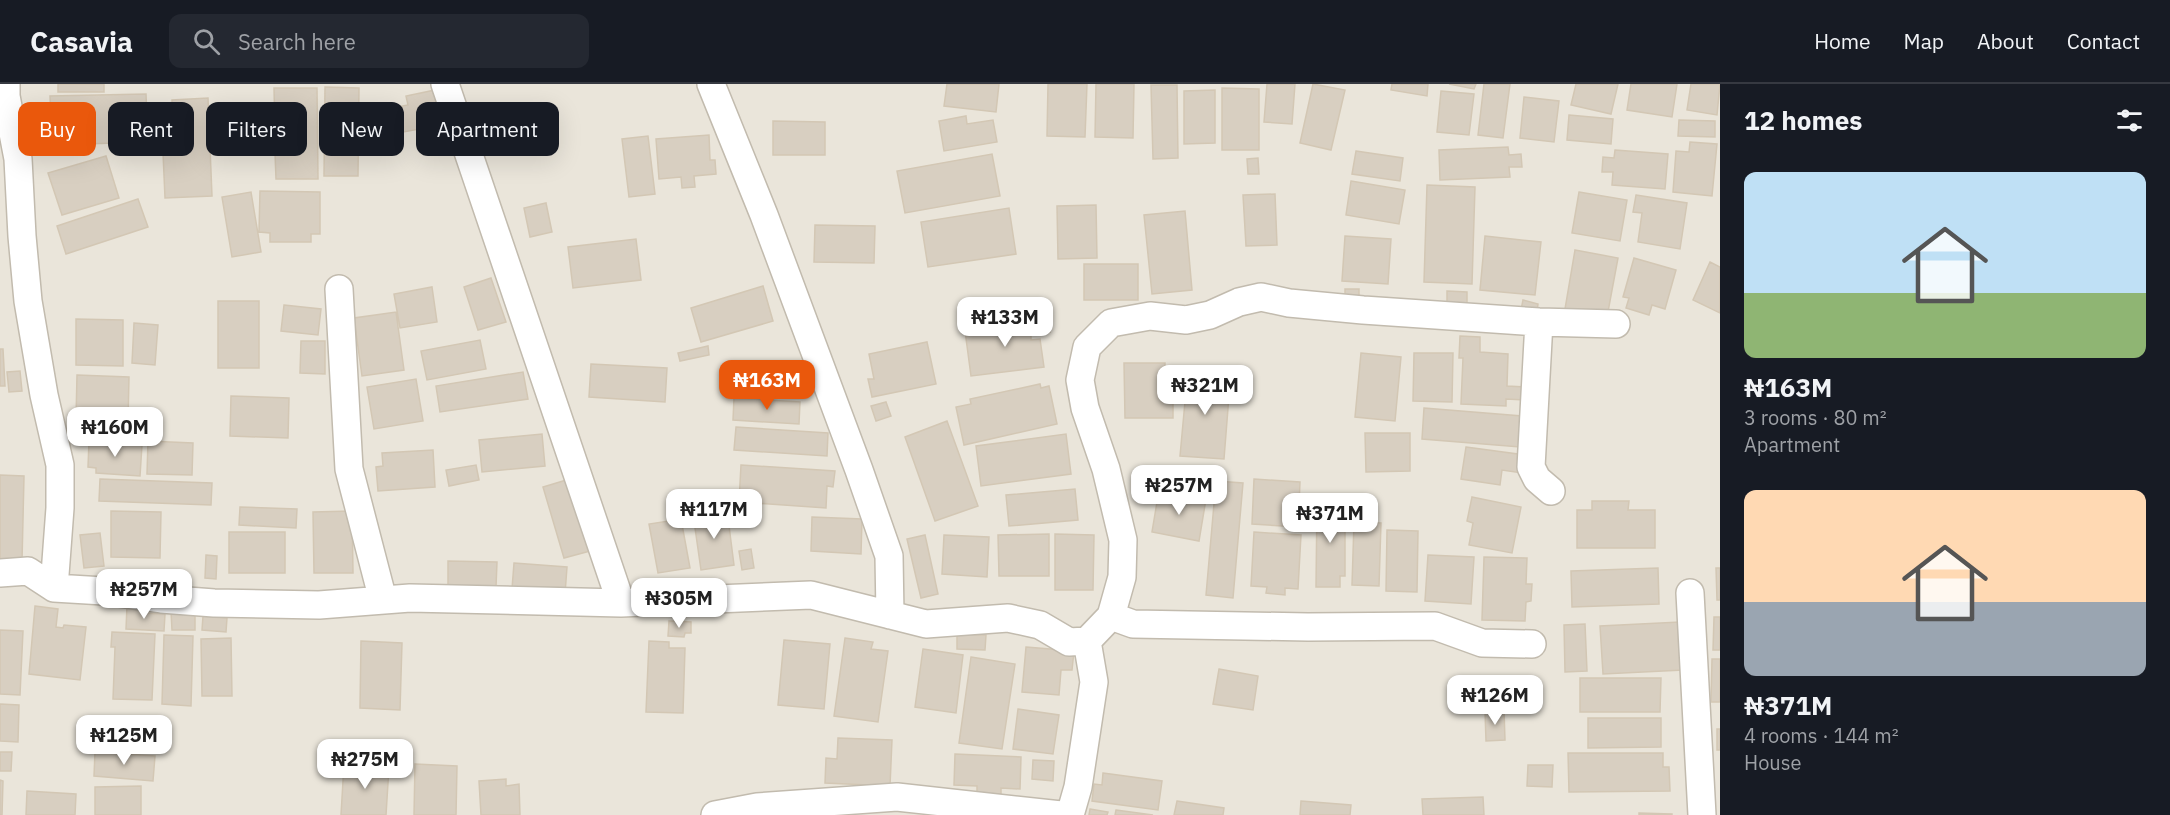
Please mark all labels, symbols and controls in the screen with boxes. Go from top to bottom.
search box [169,14,589,68]
text: Casavia [30,23,133,60]
icon: search [190,25,223,58]
text: Search here [238,27,356,56]
text: Home [1814,27,1871,55]
text: Map [1904,27,1944,55]
text: About [1977,27,2034,55]
text: Contact [2067,27,2140,55]
chip: Buy [18,102,96,156]
chip: Rent [108,102,194,156]
chip: Filters [206,102,307,156]
chip: New [319,102,404,156]
chip: Apartment [416,102,559,156]
text: 12 homes [1744,103,1862,137]
icon: filters [2113,104,2146,137]
icon: home [1891,211,1999,319]
pin: ₦133M [963,297,1047,348]
text: ₦133M [971,303,1039,330]
pin: ₦163M [725,360,809,411]
pin: ₦321M [1163,365,1247,416]
text: ₦163M [733,366,801,393]
text: ₦163M [1744,370,1832,404]
text: ₦321M [1171,371,1239,398]
text: 3 rooms · 80 m² [1744,404,1887,431]
pin: ₦160M [73,407,157,458]
text: ₦160M [81,413,149,440]
text: Apartment [1744,431,1840,458]
pin: ₦257M [1137,465,1221,516]
text: ₦257M [1145,471,1213,498]
pin: ₦117M [672,489,756,540]
pin: ₦371M [1288,493,1372,544]
text: ₦117M [680,495,748,522]
text: ₦371M [1296,499,1364,526]
icon: home [1891,529,1999,637]
pin: ₦257M [102,569,186,620]
text: ₦257M [110,575,178,602]
pin: ₦305M [637,578,721,629]
text: ₦305M [645,584,713,611]
pin: ₦126M [1453,675,1537,726]
text: ₦126M [1461,681,1529,708]
text: ₦371M [1744,688,1832,722]
pin: ₦125M [82,715,166,766]
text: ₦125M [90,721,158,748]
text: 4 rooms · 144 m² [1744,722,1899,749]
pin: ₦275M [323,739,407,790]
text: ₦275M [331,745,399,772]
text: House [1744,749,1801,776]

